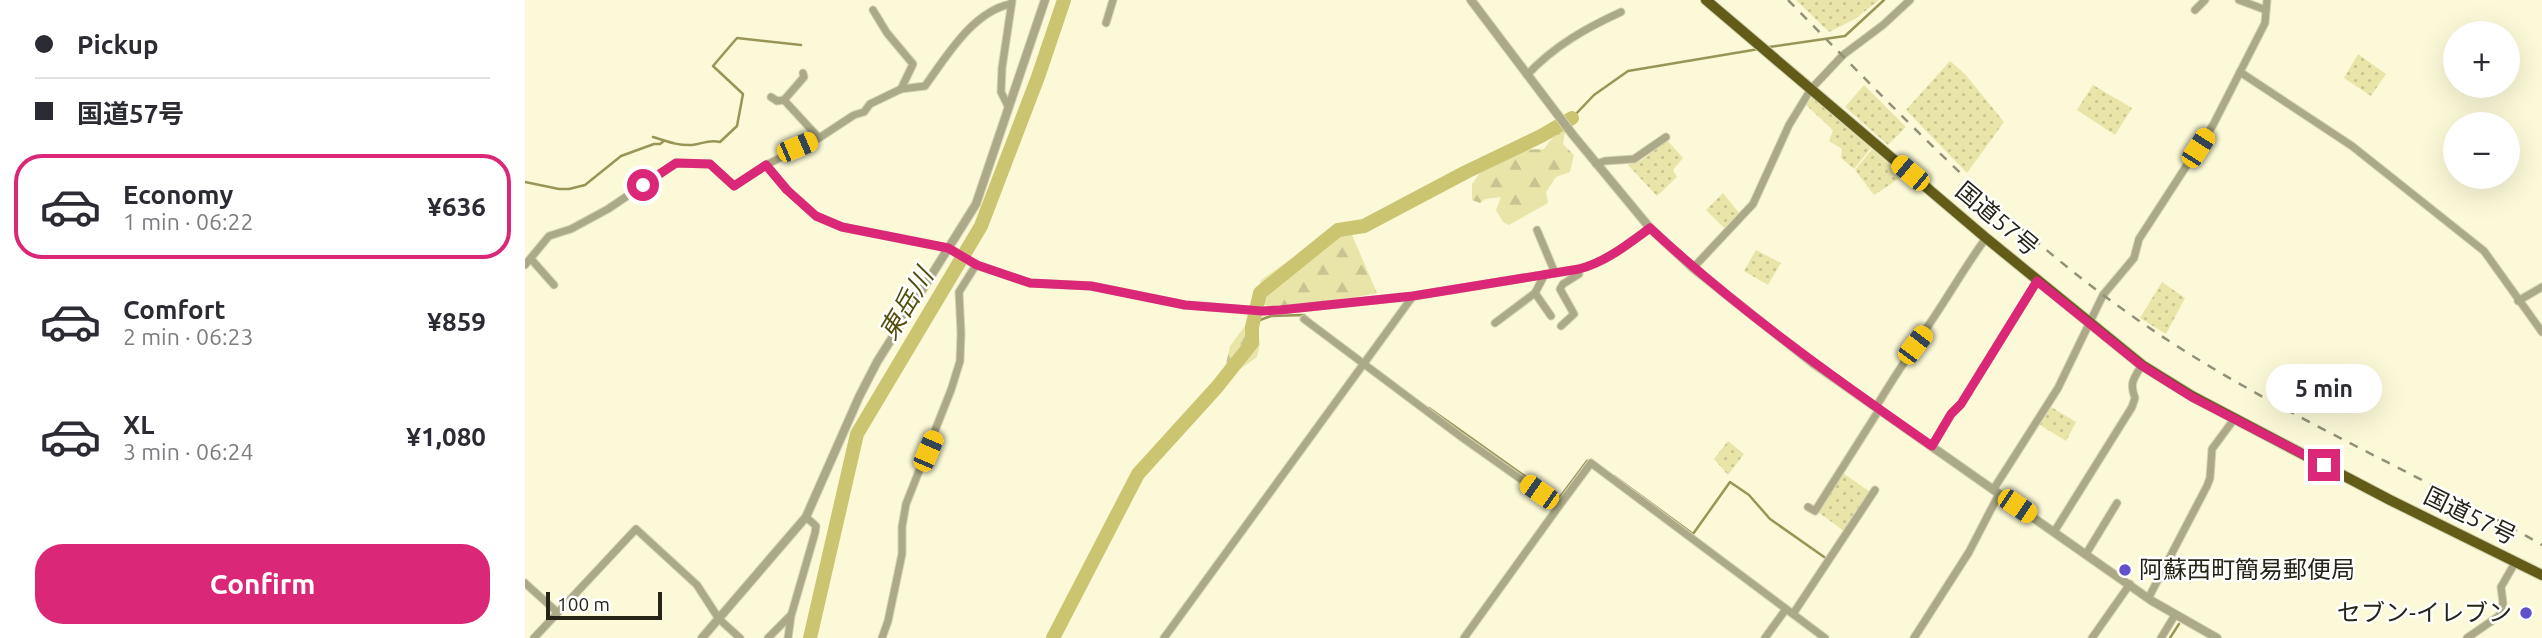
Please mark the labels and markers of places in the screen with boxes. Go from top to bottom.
place label: 阿蘇西町簡易郵便局 [2139,556,2355,583]
marker: 阿蘇西町簡易郵便局 [2117,562,2133,578]
place label: セブン-イレブン [2337,599,2512,626]
marker: セブン-イレブン [2518,605,2534,621]

